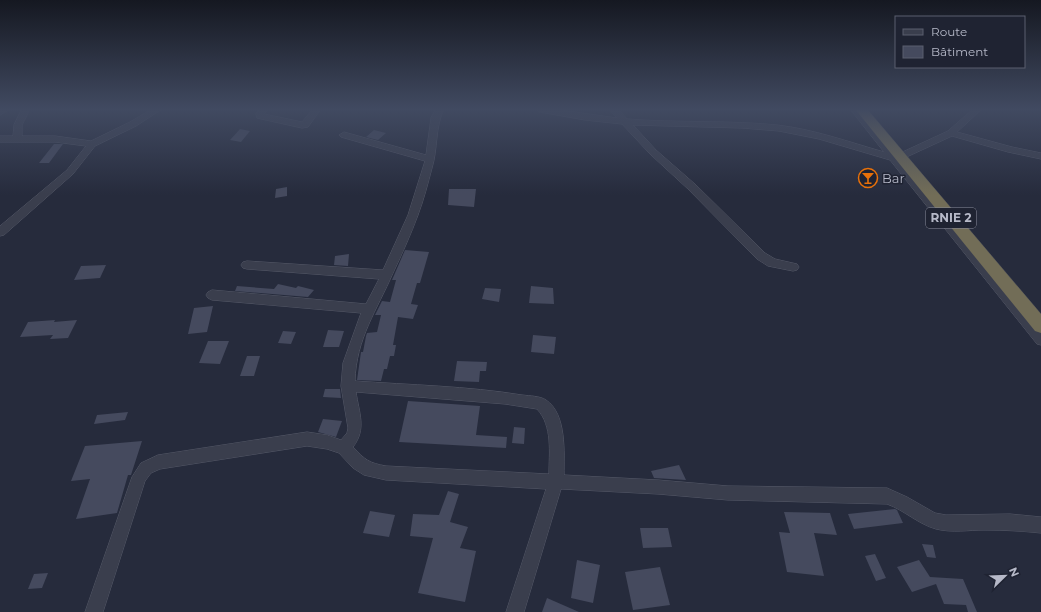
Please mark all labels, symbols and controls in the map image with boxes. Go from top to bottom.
legend [895,16,1025,68]
text: Route [931,24,967,39]
text: Bâtiment [931,44,988,59]
bar icon: Bar [857,167,879,189]
place label: Bar [882,170,905,186]
road number: RNIE 2 [926,208,976,228]
north arrow [985,556,1025,596]
text: N [1006,565,1022,579]

